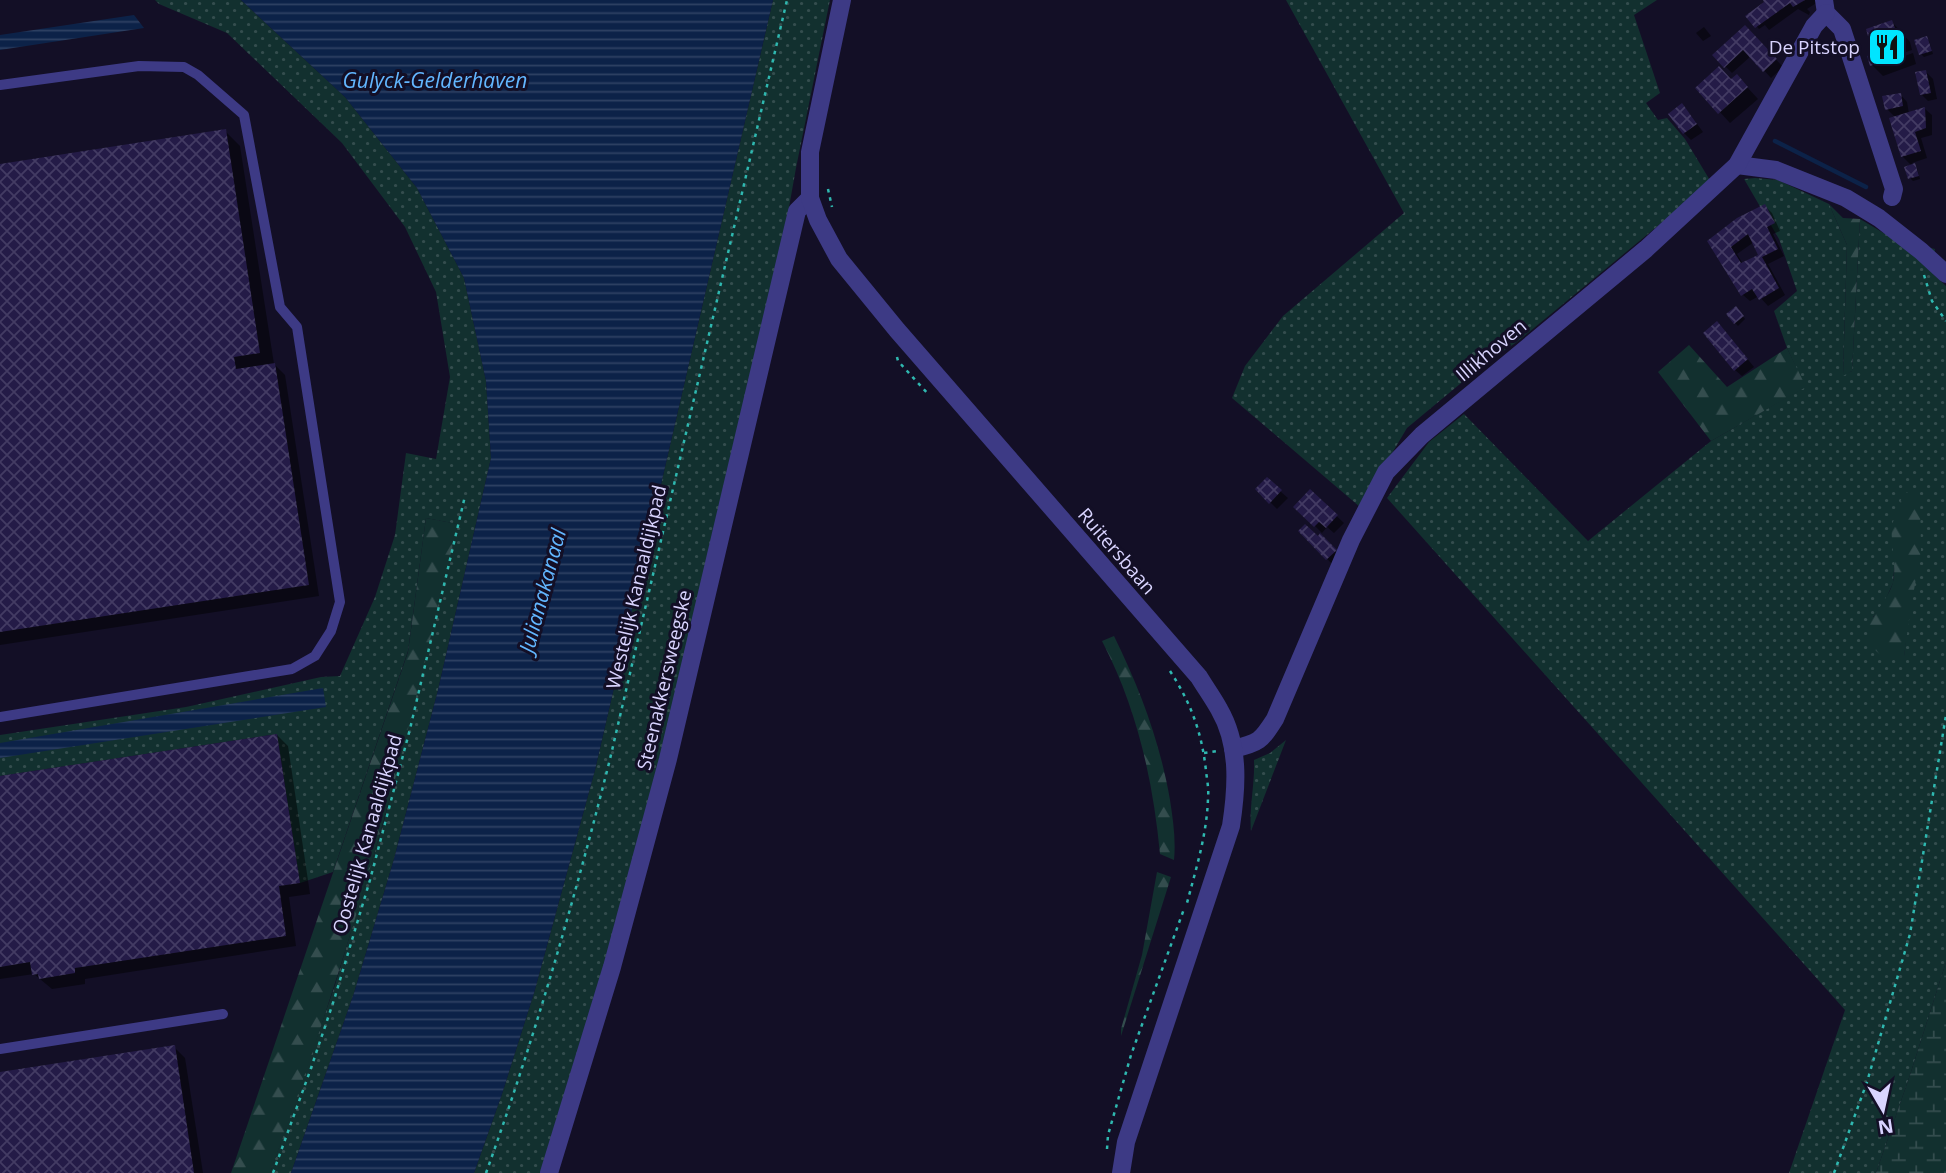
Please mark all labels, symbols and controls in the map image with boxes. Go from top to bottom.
restaurant icon: De Pitstop [1866,26,1908,68]
place label: De Pitstop [1769,34,1860,60]
water label: Gulyck-Gelderhaven [343,66,527,94]
street label: Illikhoven [1450,313,1532,387]
street label: Westelijk Kanaaldijkpad [600,482,672,692]
street label: Ruitersbaan [1072,502,1162,600]
water label: Julianakanaal [511,525,572,660]
street label: Steenakkersweegske [631,587,697,773]
street label: Oostelijk Kanaaldijkpad [326,731,408,937]
north arrow [1848,1075,1918,1145]
text: N [1876,1113,1895,1141]

